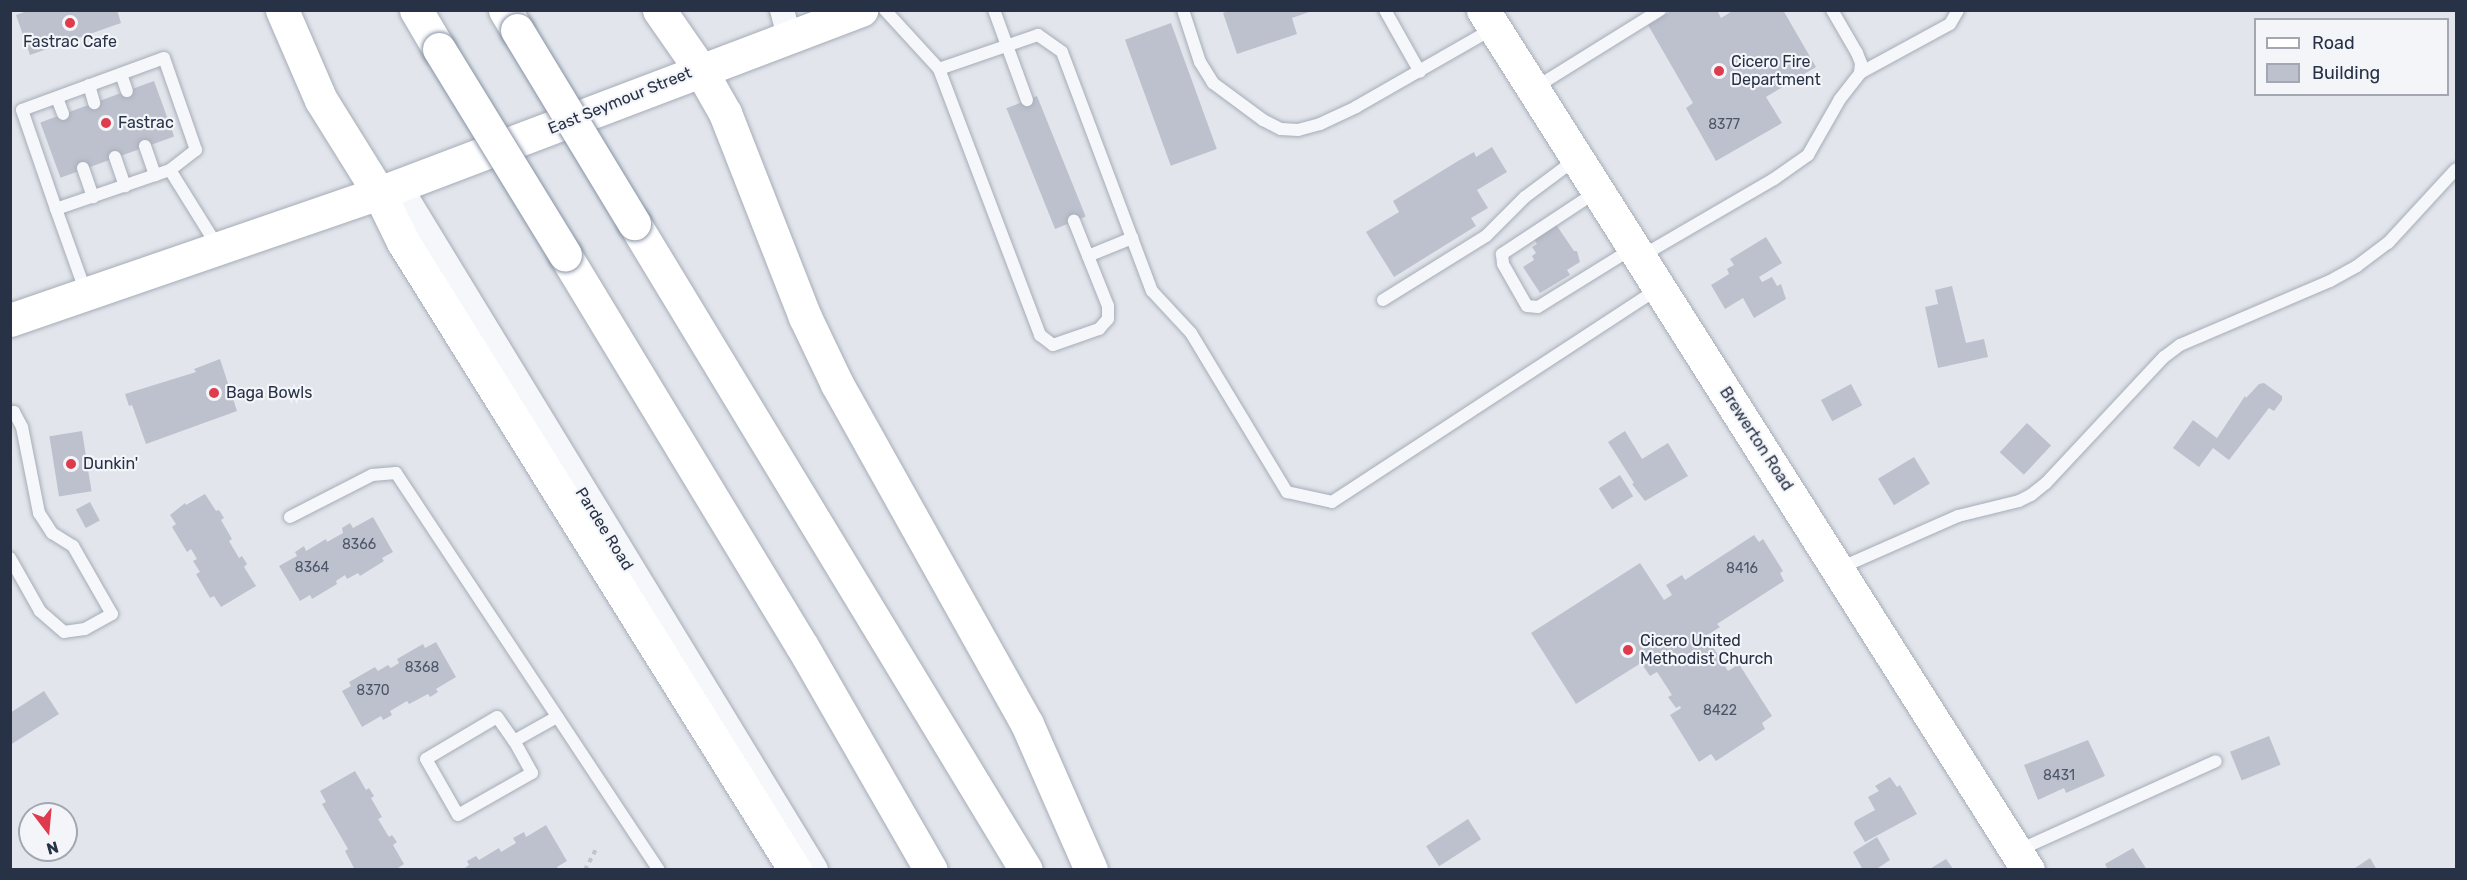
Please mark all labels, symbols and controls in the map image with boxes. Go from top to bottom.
marker: Fastrac Cafe [63,16,77,30]
legend [2254,18,2449,96]
place label: Fastrac Cafe [23,32,117,52]
text: Road [2312,32,2355,54]
place label: Cicero Fire Department [1731,52,1821,90]
text: Building [2312,62,2380,84]
street label: East Seymour Street [545,63,695,139]
marker: Cicero Fire Department [1712,64,1726,78]
place label: Fastrac [118,113,174,133]
marker: Fastrac [99,116,113,130]
house number: 8377 [1708,117,1740,133]
place label: Baga Bowls [226,383,312,403]
street label: Brewerton Road [1715,383,1797,495]
marker: Baga Bowls [207,386,221,400]
place label: Dunkin' [83,454,138,474]
marker: Dunkin' [64,457,78,471]
street label: Pardee Road [571,484,637,574]
house number: 8366 [342,537,376,553]
house number: 8364 [295,560,329,576]
house number: 8416 [1726,561,1758,577]
place label: Cicero United Methodist Church [1640,631,1773,669]
marker: Cicero United Methodist Church [1621,643,1635,657]
house number: 8368 [405,660,439,676]
house number: 8370 [356,683,390,699]
house number: 8422 [1703,703,1737,719]
house number: 8431 [2043,768,2075,784]
north arrow [18,802,78,862]
text: N [44,837,61,859]

